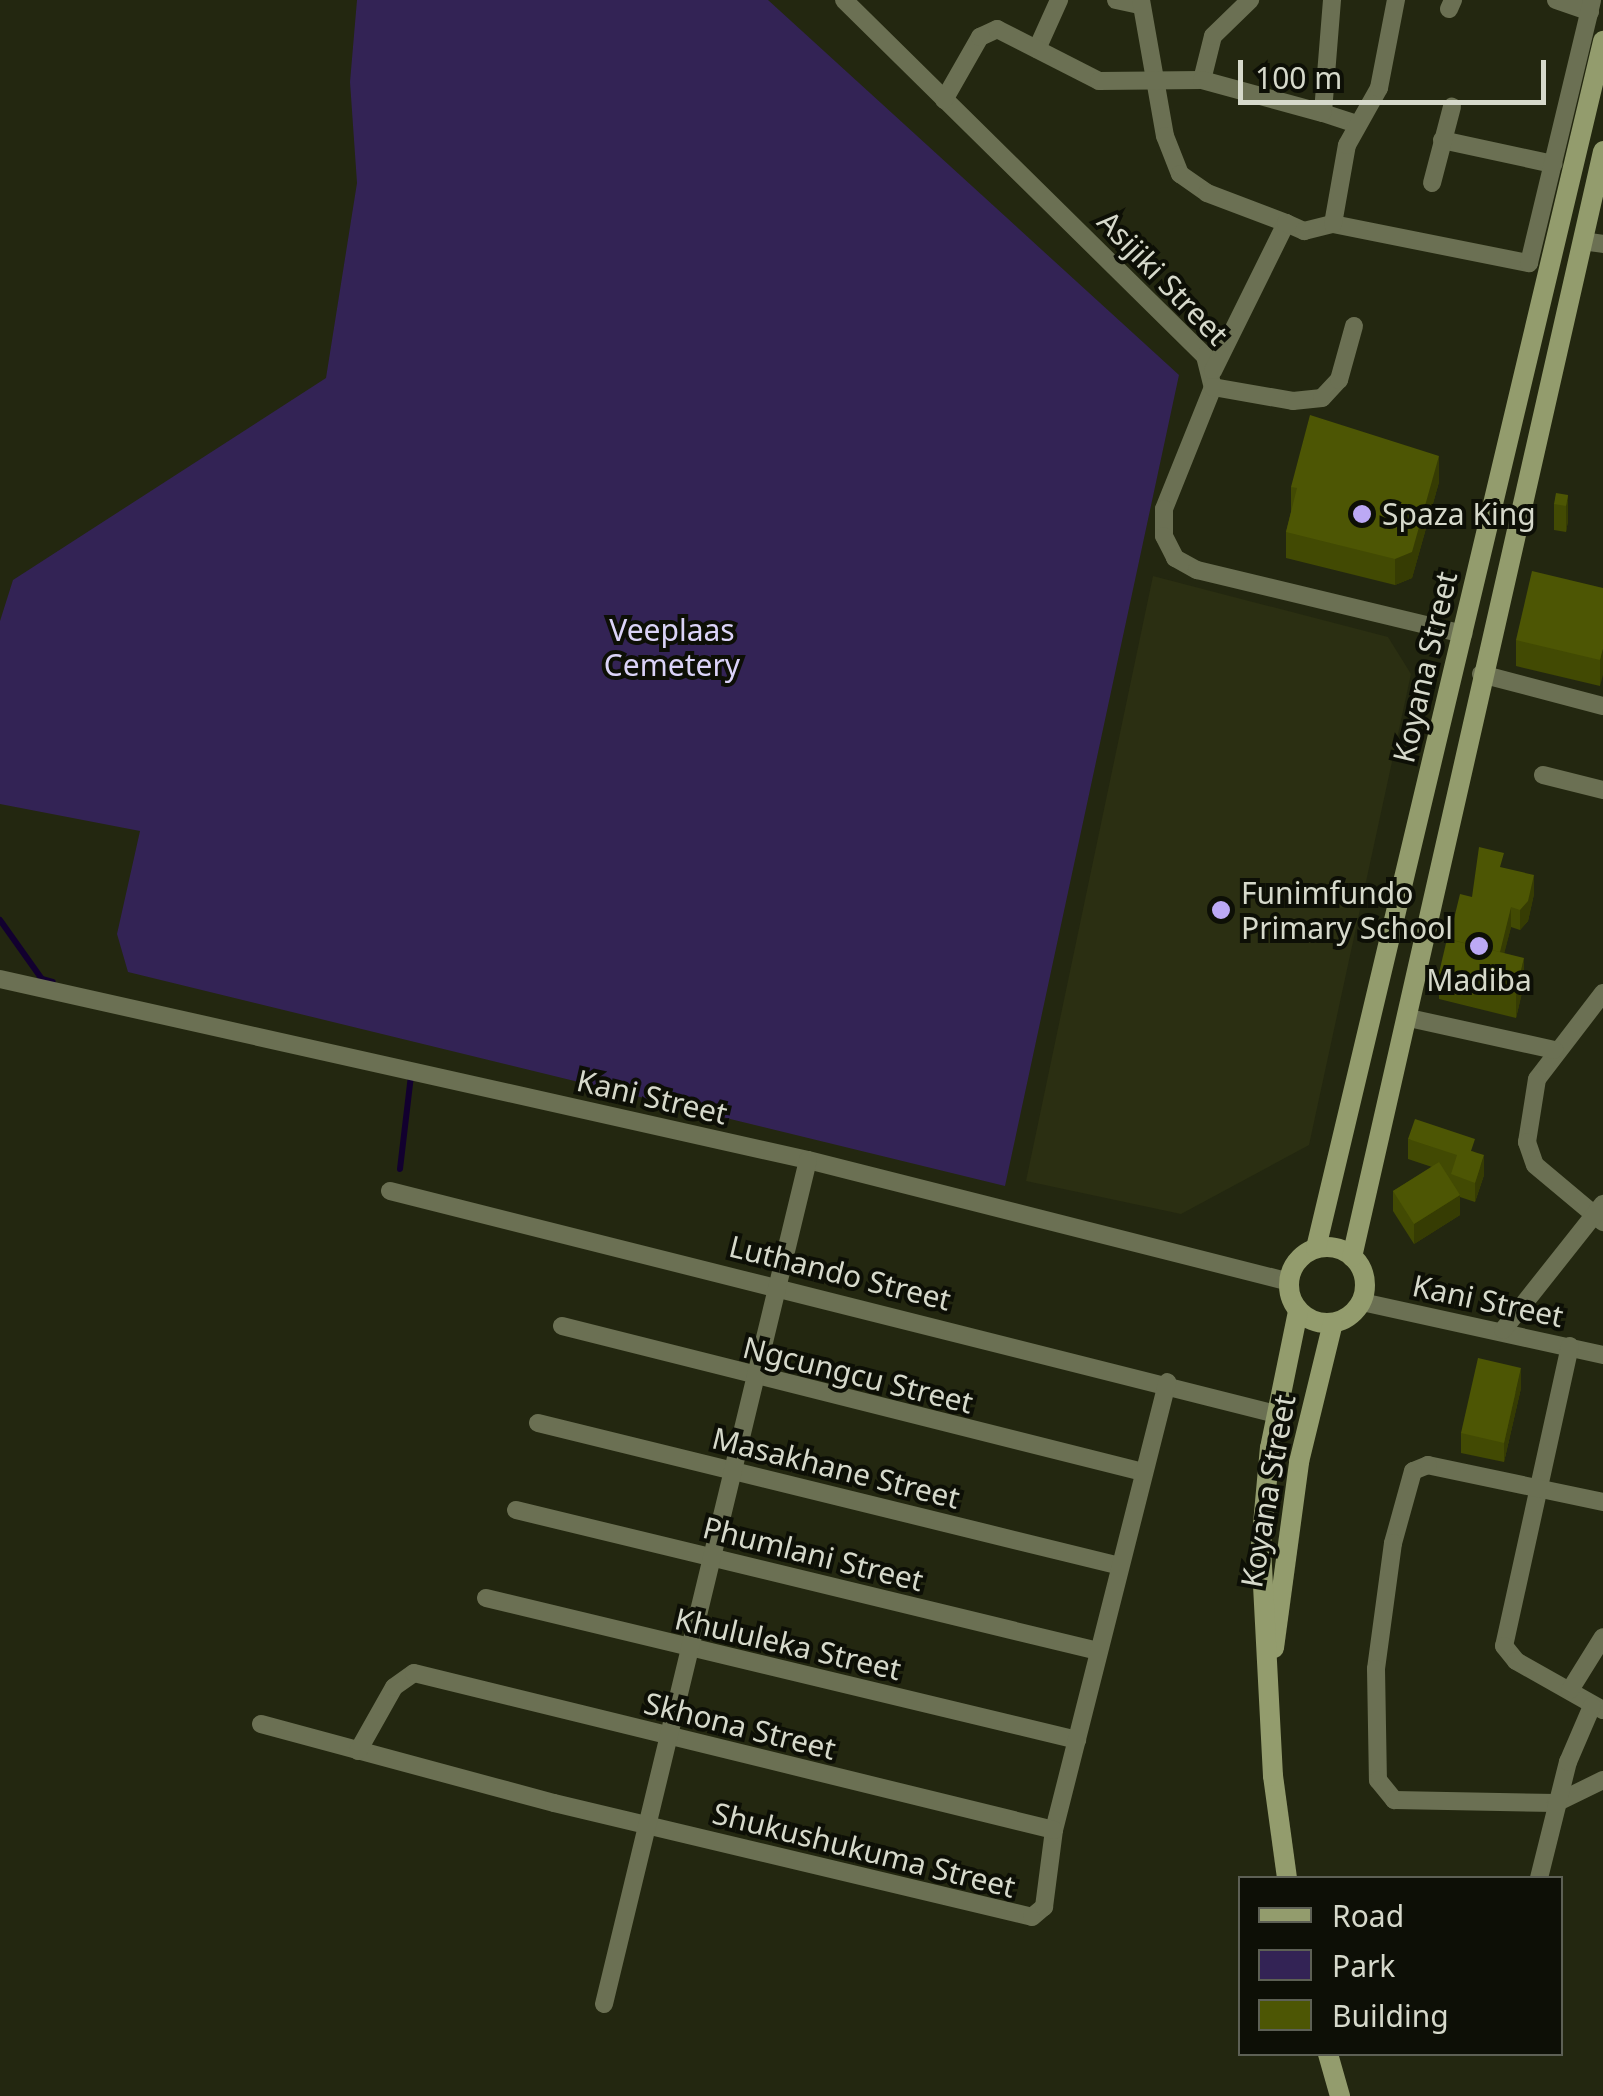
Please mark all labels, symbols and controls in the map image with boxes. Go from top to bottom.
scale bar [1243,40,1550,102]
text: 100 m [1255,57,1342,98]
street label: Asijiki Street [1090,204,1236,352]
place label: Spaza King [1382,496,1536,532]
marker: Spaza King [1351,503,1373,525]
street label: Koyana Street [1386,568,1464,766]
park label: Veeplaas Cemetery [604,612,740,682]
place label: Funimfundo Primary School [1241,875,1453,946]
marker: Funimfundo Primary School [1210,899,1232,921]
marker: Madiba [1468,935,1490,957]
place label: Madiba [1426,962,1532,998]
street label: Kani Street [573,1062,731,1132]
street label: Luthando Street [725,1228,955,1318]
street label: Kani Street [1409,1267,1567,1335]
street label: Ngcungcu Street [739,1329,977,1421]
street label: Koyana Street [1233,1392,1303,1590]
street label: Masakhane Street [709,1420,963,1516]
street label: Phumlani Street [699,1509,927,1599]
street label: Khululeka Street [671,1600,905,1688]
street label: Skhona Street [641,1685,839,1767]
street label: Shukushukuma Street [709,1795,1019,1905]
legend [1238,1876,1563,2056]
text: Road [1332,1895,1404,1936]
text: Park [1332,1945,1395,1986]
text: Building [1332,1995,1449,2036]

